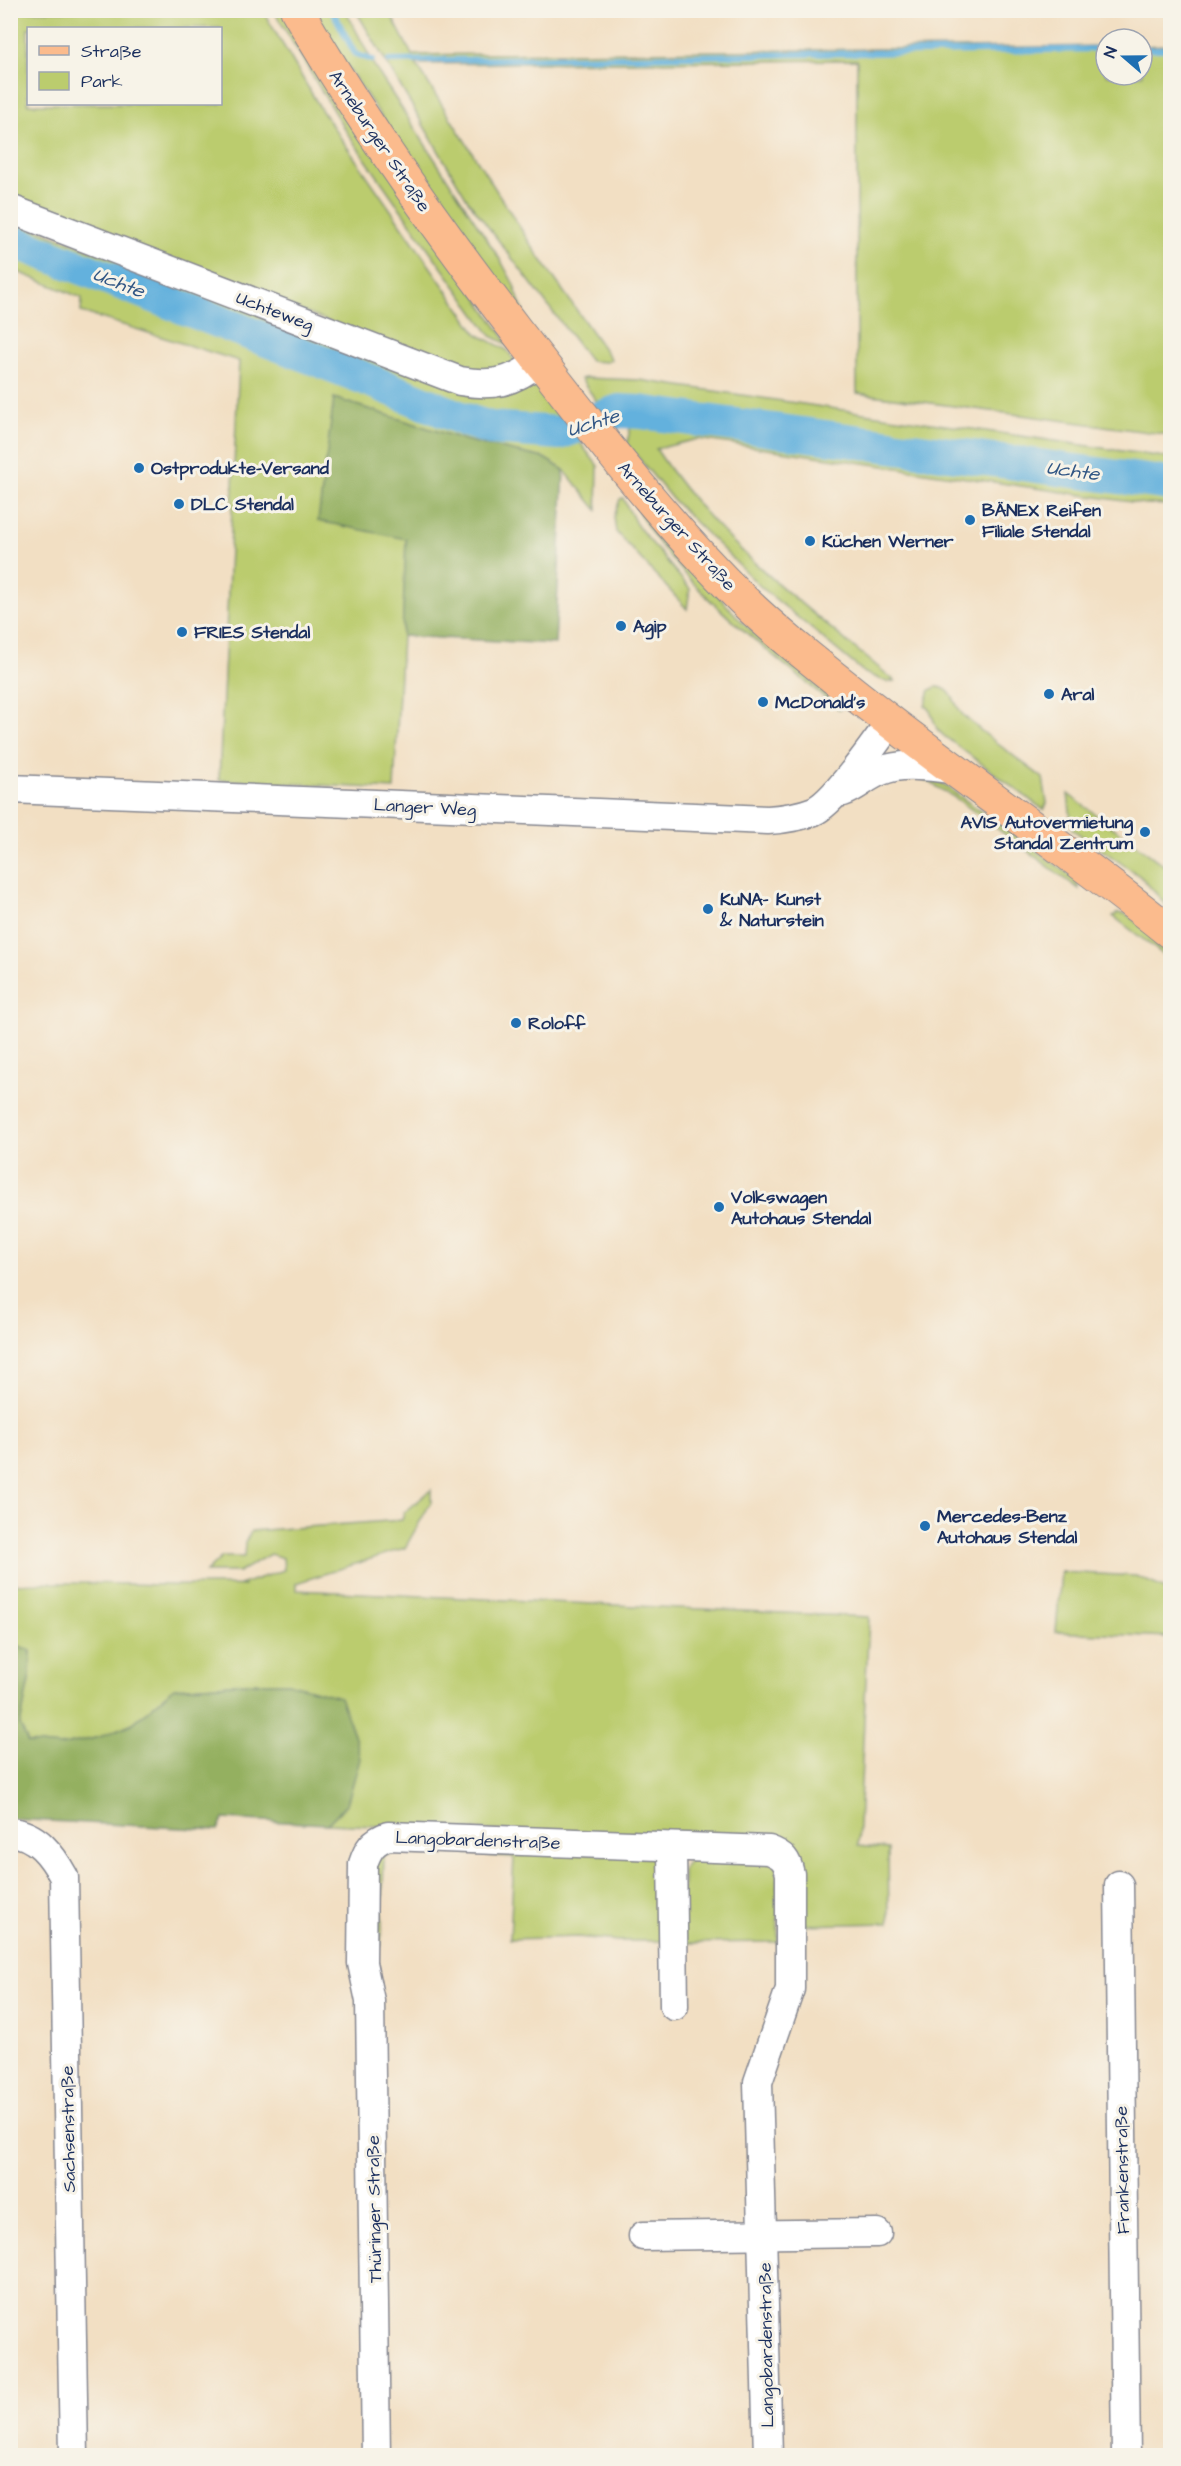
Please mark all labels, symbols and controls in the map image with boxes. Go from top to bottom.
legend [27,27,222,105]
north arrow [1094,27,1154,87]
text: Straße [81,39,142,64]
text: N [1099,44,1123,61]
street label: Arneburger Straße [322,65,437,218]
text: Park [81,69,123,94]
water label: Uchte [89,260,149,306]
street label: Uchteweg [232,285,317,339]
water label: Uchte [564,402,624,444]
water label: Uchte [1045,453,1102,489]
place label: Ostprodukte-Versand [151,456,330,481]
street label: Arneburger Straße [611,456,742,597]
marker: Ostprodukte-Versand [132,461,146,475]
place label: DLC Stendal [191,492,294,517]
marker: DLC Stendal [172,497,186,511]
place label: BÄNEX Reifen Filiale Stendal [982,498,1101,544]
marker: BÄNEX Reifen Filiale Stendal [963,513,977,527]
place label: Küchen Werner [822,529,954,554]
marker: Küchen Werner [803,534,817,548]
place label: Agip [633,614,667,640]
marker: Agip [614,619,628,633]
place label: FRIES Stendal [194,620,310,645]
marker: FRIES Stendal [175,625,189,639]
place label: Aral [1061,682,1095,707]
marker: Aral [1042,687,1056,701]
place label: McDonald's [775,690,865,715]
marker: McDonald's [756,695,770,709]
street label: Langer Weg [373,792,477,824]
place label: AVIS Autovermietung Standal Zentrum [960,810,1134,856]
marker: AVIS Autovermietung Standal Zentrum [1138,825,1152,839]
place label: KuNA- Kunst & Naturstein [719,887,824,933]
marker: KuNA- Kunst & Naturstein [701,902,715,916]
place label: Roloff [528,1011,587,1036]
marker: Roloff [509,1016,523,1030]
place label: Volkswagen Autohaus Stendal [730,1185,871,1231]
marker: Volkswagen Autohaus Stendal [712,1200,726,1214]
place label: Mercedes-Benz Autohaus Stendal [937,1504,1077,1550]
marker: Mercedes-Benz Autohaus Stendal [918,1519,932,1533]
street label: Langobardenstraße [395,1825,561,1857]
street label: Sachsenstraße [55,2065,82,2193]
street label: Frankenstraße [1109,2105,1136,2234]
street label: Thüringer Straße [361,2135,389,2283]
street label: Langobardenstraße [753,2262,781,2428]

